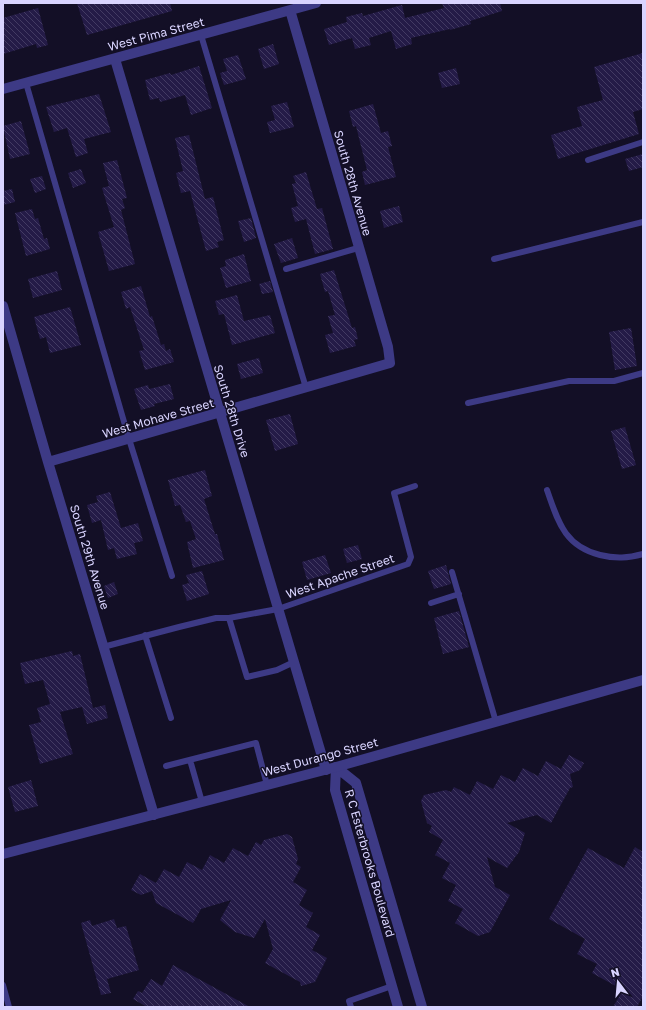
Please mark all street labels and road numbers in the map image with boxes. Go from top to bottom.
street label: West Pima Street [106,14,206,54]
street label: South 28th Avenue [331,128,375,238]
street label: South 28th Drive [211,363,253,459]
street label: West Mohave Street [100,395,216,441]
street label: South 29th Avenue [67,503,113,611]
street label: West Apache Street [284,550,396,602]
street label: West Durango Street [260,734,380,780]
street label: R C Esterbrooks Boulevard [342,787,398,939]

